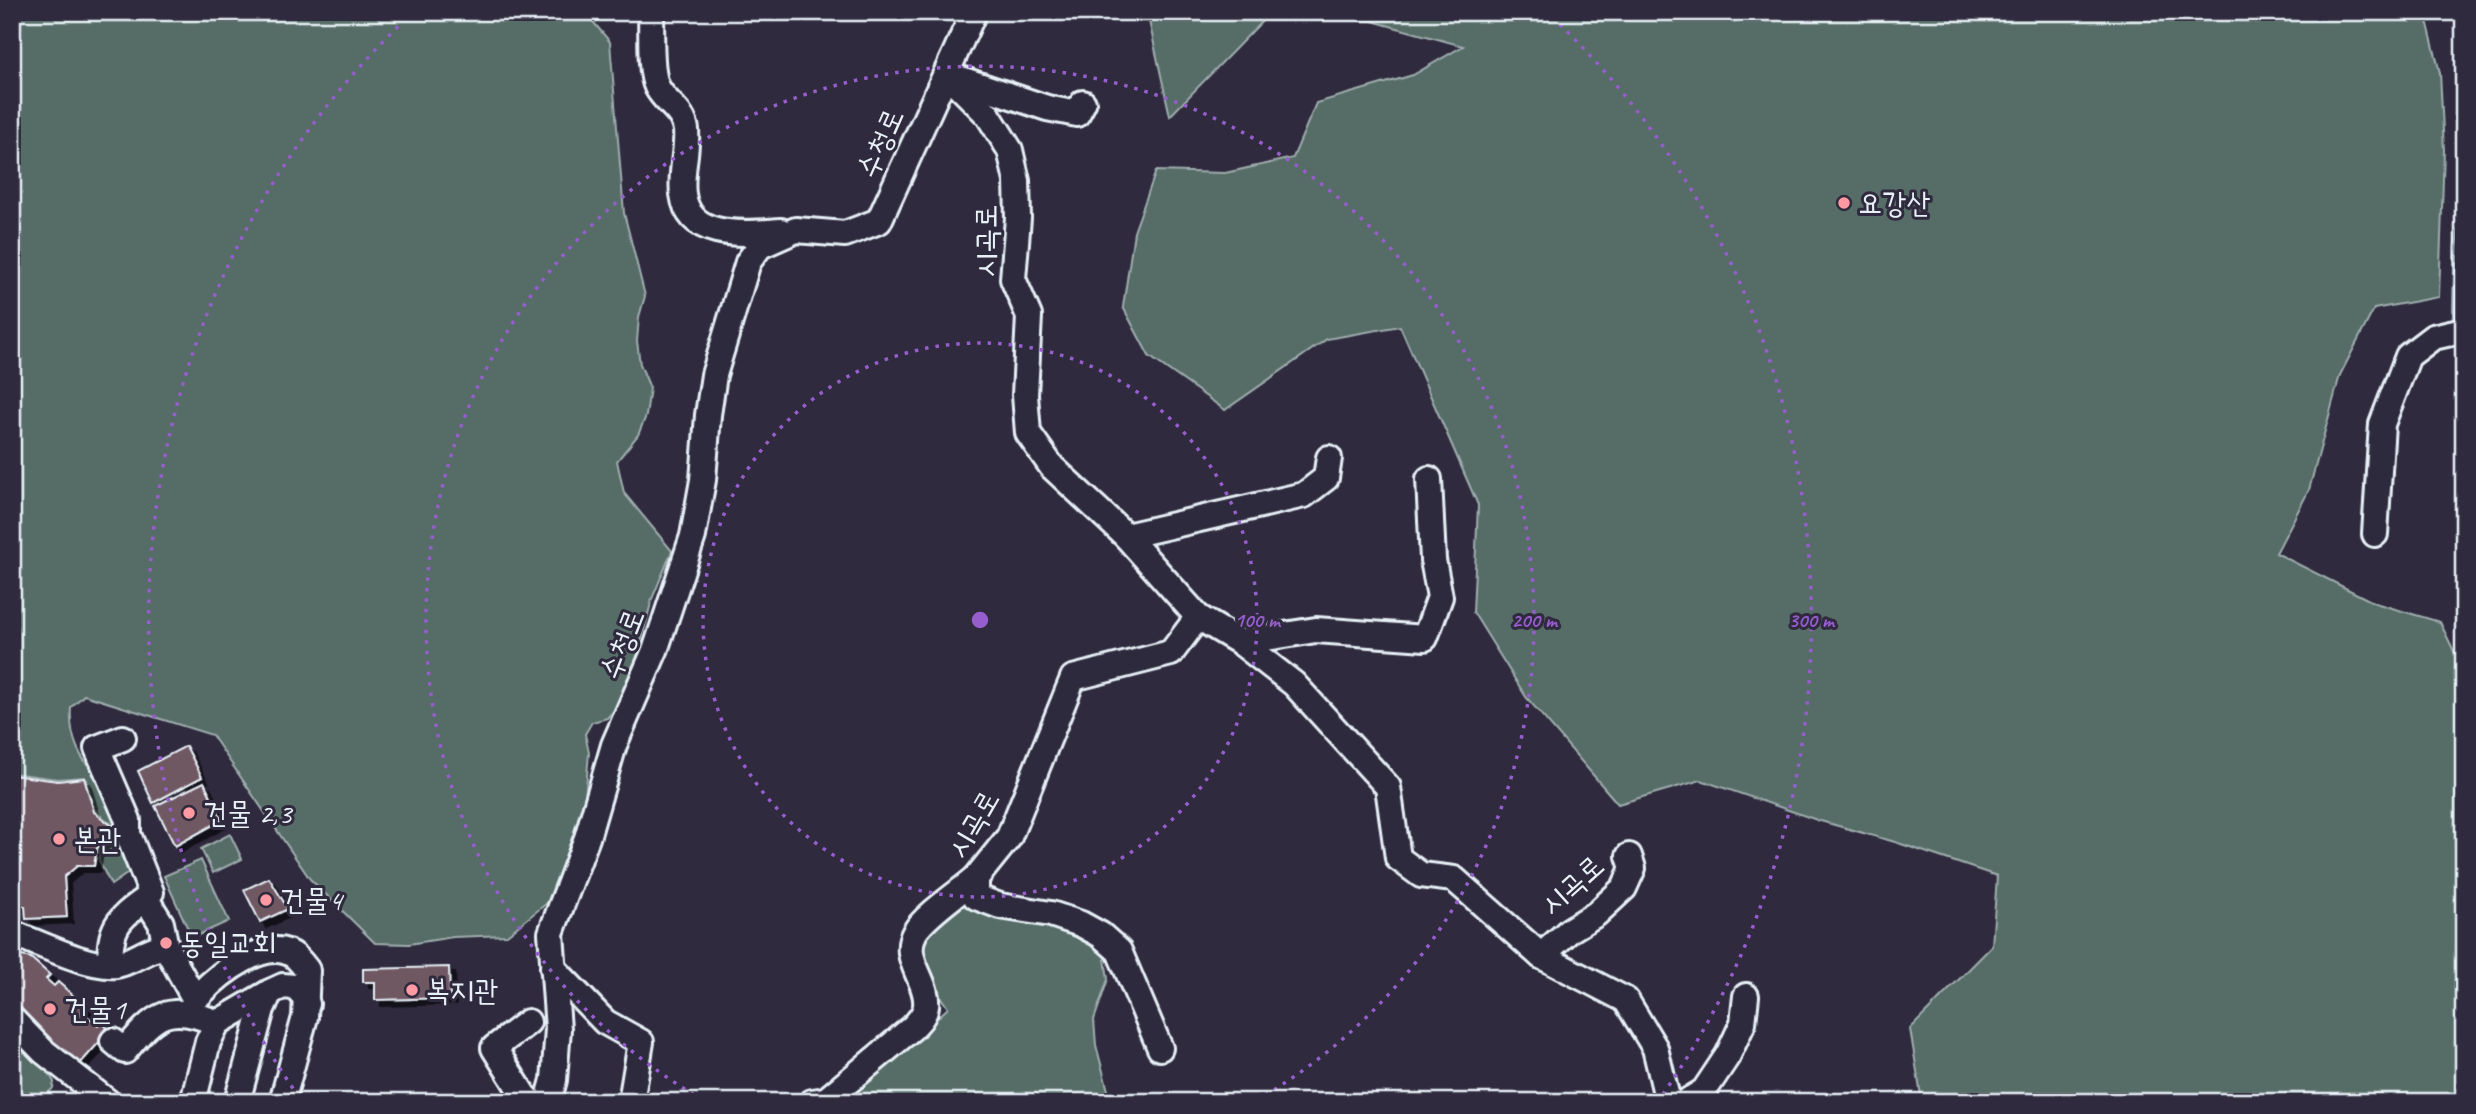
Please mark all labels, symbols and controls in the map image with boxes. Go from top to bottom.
street label: 수청로 [848,102,912,184]
place label: 요강산 [1858,184,1930,222]
marker: 요강산 [1836,195,1852,211]
street label: 시곡로 [967,205,1005,277]
street label: 수청로 [591,603,653,685]
text: 100 m [1234,607,1282,633]
text: 200 m [1511,607,1559,633]
text: 300 m [1788,607,1836,633]
centre of rings [968,608,992,632]
street label: 시곡로 [938,783,1008,865]
place label: 건물 2,3 [203,794,294,832]
marker: 건물 2,3 [181,805,197,821]
place label: 본관 [73,820,121,858]
marker: 본관 [51,831,67,847]
street label: 시곡로 [1532,847,1612,923]
place label: 건물4 [280,881,344,919]
marker: 건물4 [258,892,274,908]
place label: 동일교회 [180,924,277,962]
marker: 동일교회 [158,935,174,951]
place label: 복지관 [426,971,498,1009]
marker: 복지관 [404,982,420,998]
place label: 건물1 [64,990,127,1028]
marker: 건물1 [42,1001,58,1017]

